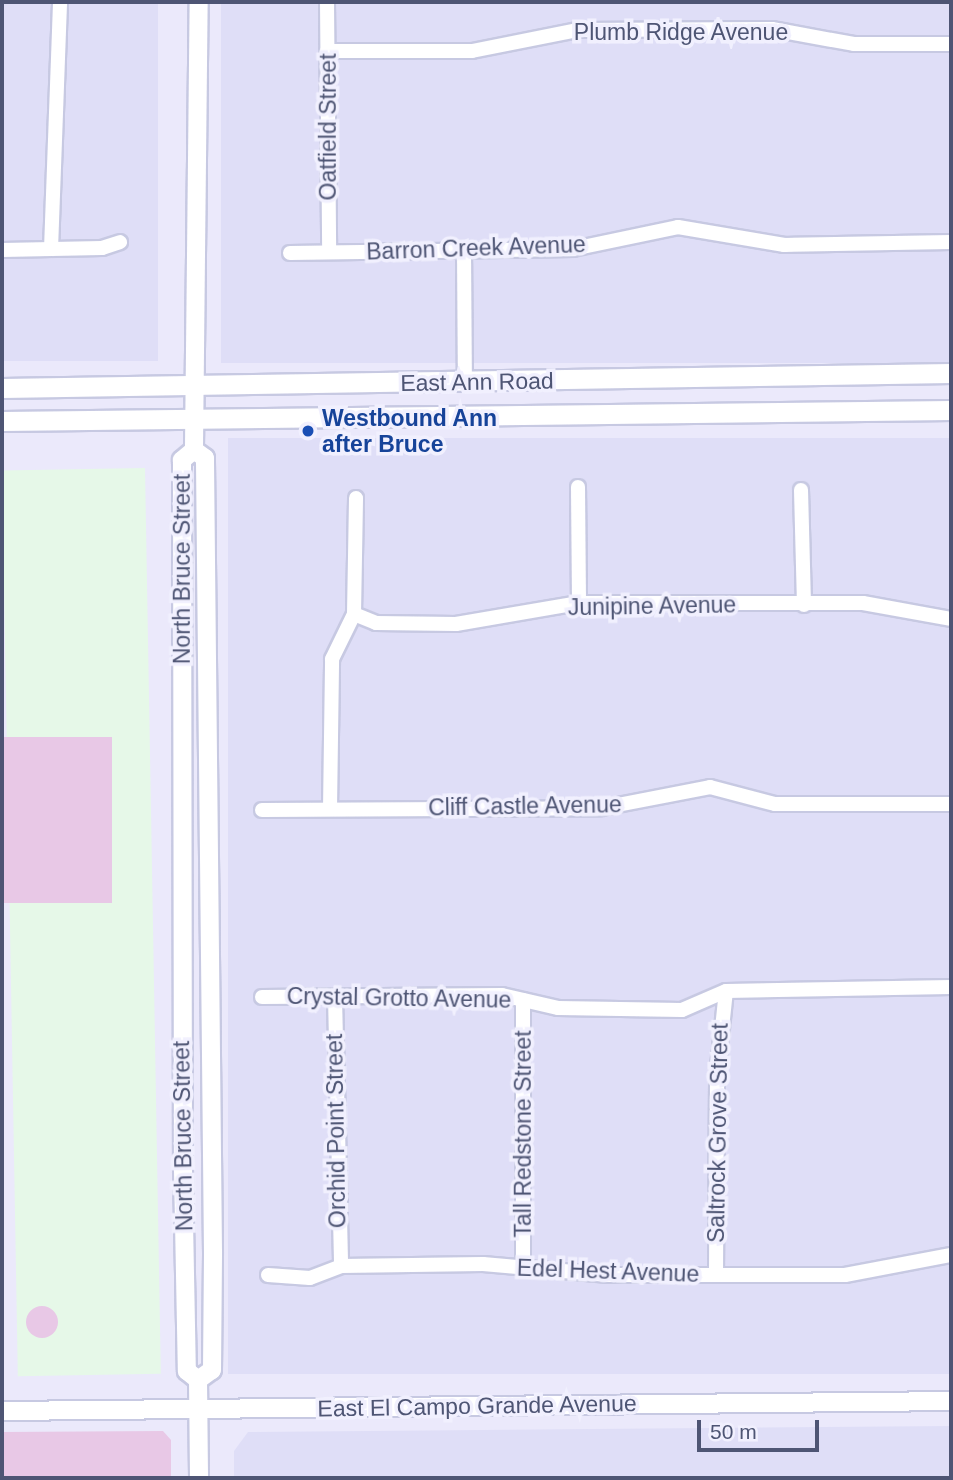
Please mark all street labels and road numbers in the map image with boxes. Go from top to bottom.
street label: Plumb Ridge Avenue [573,18,789,46]
street label: Oatfield Street [314,53,342,201]
street label: Barron Creek Avenue [365,230,587,266]
street label: East Ann Road [399,367,555,397]
street label: North Bruce Street [168,474,196,664]
street label: Junipine Avenue [567,591,737,621]
street label: Cliff Castle Avenue [427,791,623,821]
street label: Crystal Grotto Avenue [286,982,512,1014]
street label: Saltrock Grove Street [702,1023,734,1243]
street label: Tall Redstone Street [509,1030,537,1238]
street label: Orchid Point Street [321,1034,351,1228]
street label: North Bruce Street [168,1041,198,1231]
street label: Edel Hest Avenue [516,1254,700,1288]
street label: East El Campo Grande Avenue [317,1389,637,1423]

